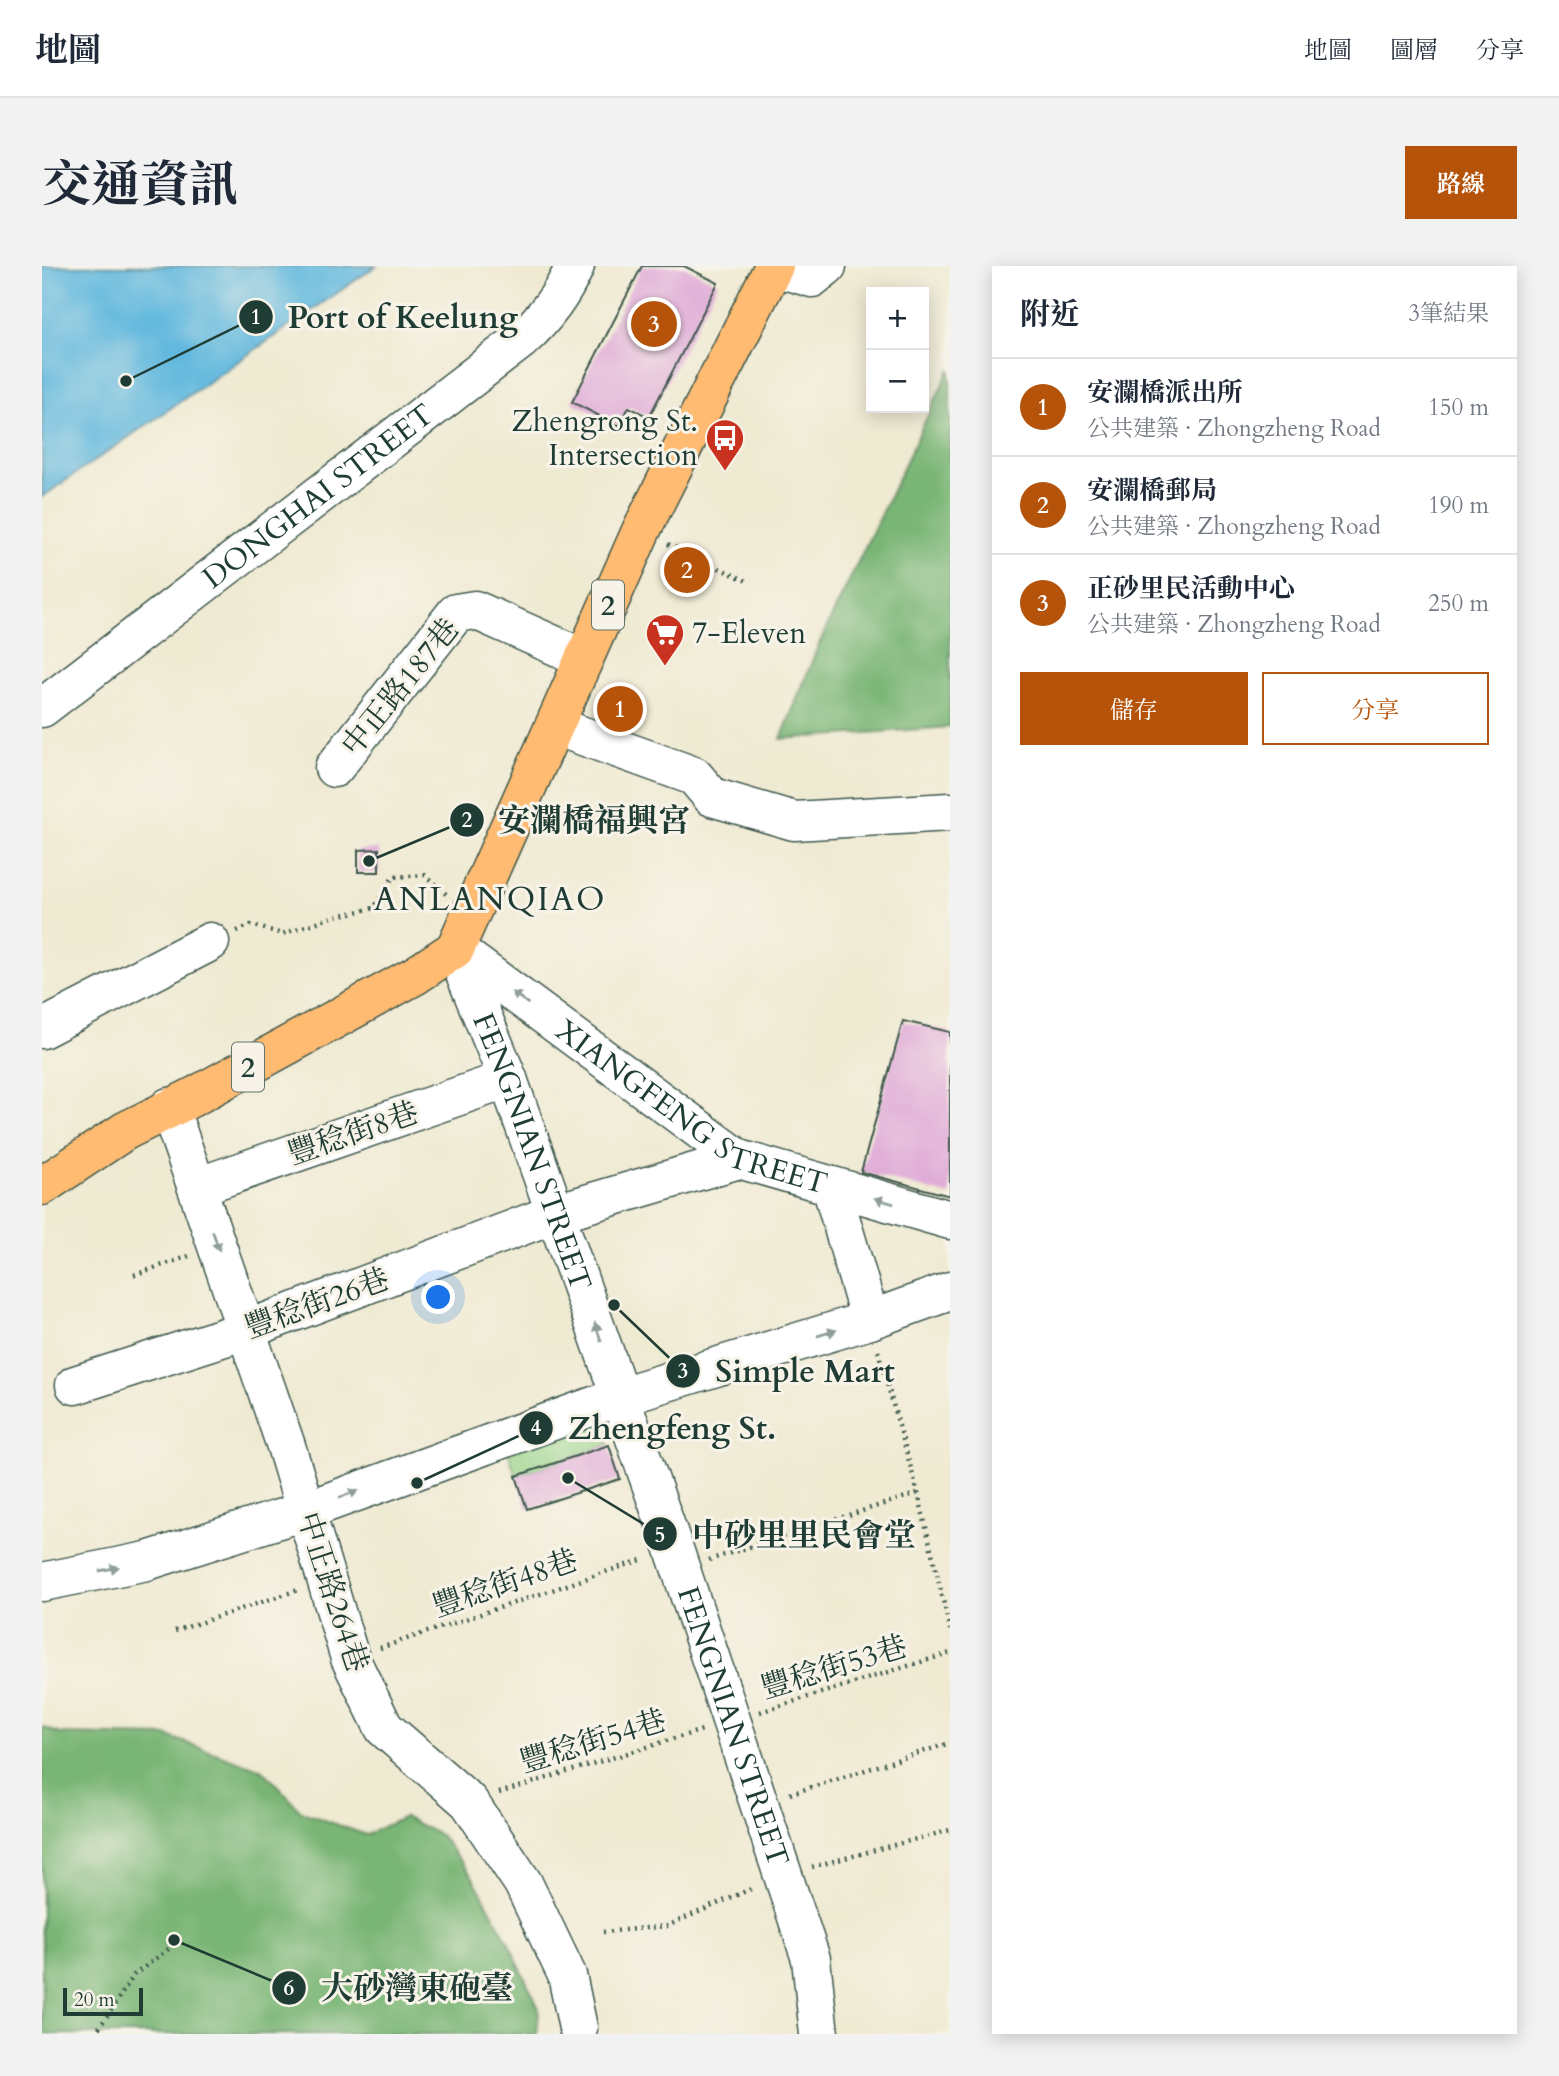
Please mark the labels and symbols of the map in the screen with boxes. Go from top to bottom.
callout: Port of Keelung [239,291,532,344]
text: Port of Keelung [288,296,518,340]
pin: 3 [631,298,677,350]
text: 1 [251,303,261,332]
street label: DONGHAI STREET [194,394,442,598]
place label: Zhengrong St. Intersection [511,401,698,476]
bus stop icon: Zhengrong St. Intersection [704,417,746,472]
pin: 2 [664,544,710,596]
road number: 2 [592,580,624,630]
street label: 中正路187巷 [332,610,469,765]
supermarket icon: 7-Eleven [644,612,686,667]
place label: 7-Eleven [692,613,806,654]
pin: 1 [597,683,643,735]
callout: 安瀾橋福興宮 [449,793,704,846]
text: 安瀾橋福興宮 [498,799,690,843]
text: 2 [462,806,473,835]
district label: ANLANQIAO [374,877,606,922]
one-way arrow [511,991,529,1005]
street label: FENGNIAN STREET [462,1007,601,1296]
street label: XIANGFENG STREET [547,1010,832,1204]
road number: 2 [232,1042,264,1092]
street label: 豐稔街8巷 [282,1092,424,1175]
one-way arrow [874,1196,895,1206]
one-way arrow [211,1230,222,1251]
street label: 豐稔街26巷 [239,1258,395,1349]
your location [421,1280,455,1314]
one-way arrow [592,1321,603,1342]
one-way arrow [816,1328,837,1338]
callout: Simple Mart [666,1344,908,1397]
text: Simple Mart [715,1350,895,1394]
text: 3 [678,1357,688,1386]
callout: Zhengfeng St. [519,1401,790,1454]
text: Zhengfeng St. [568,1407,776,1451]
text: 4 [531,1414,542,1443]
one-way arrow [339,1489,360,1500]
street label: 中正路264巷 [287,1507,378,1677]
callout: 中砂里里民會堂 [643,1508,930,1561]
text: 中砂里里民會堂 [692,1514,916,1558]
text: 5 [655,1521,665,1550]
street label: 豐稔街48巷 [427,1540,583,1627]
one-way arrow [98,1563,120,1574]
street label: FENGNIAN STREET [667,1581,799,1872]
street label: 豐稔街53巷 [756,1626,912,1709]
street label: 豐稔街54巷 [515,1700,671,1783]
callout: 大砂灣東砲臺 [272,1962,527,2015]
text: 大砂灣東砲臺 [321,1967,513,2011]
text: 6 [284,1974,295,2003]
scale bar [63,1985,144,2017]

